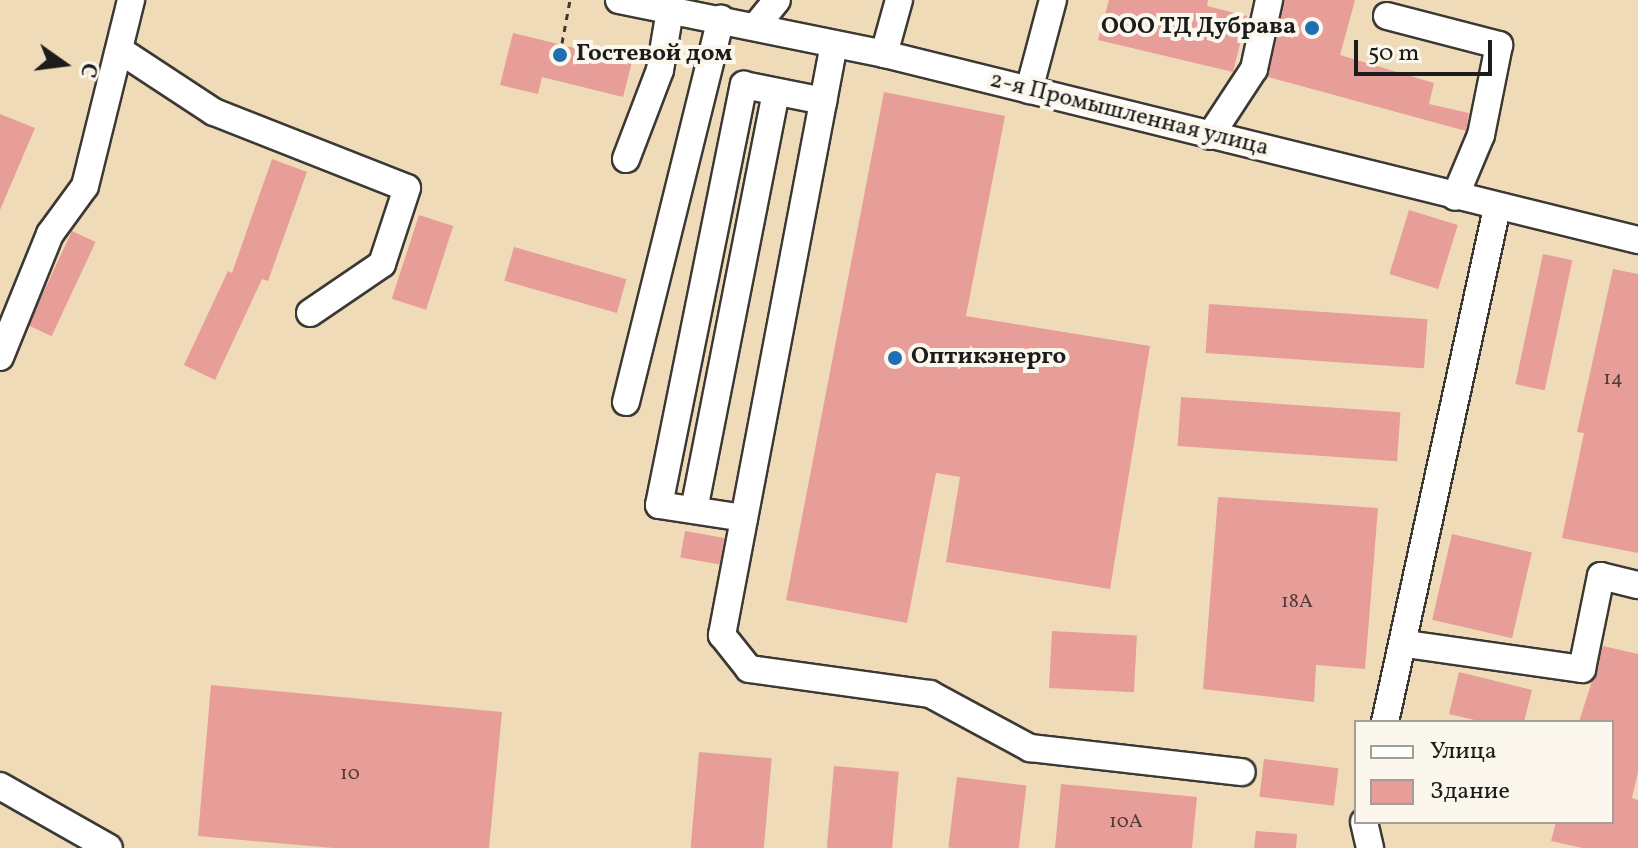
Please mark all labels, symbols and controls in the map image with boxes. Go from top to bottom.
place label: ООО ТД Дубрава [1101,14,1296,42]
marker: ООО ТД Дубрава [1303,19,1321,37]
north arrow [24,24,104,104]
scale bar [1358,24,1496,74]
text: 50 m [1368,37,1420,71]
place label: Гостевой дом [576,41,732,69]
marker: Гостевой дом [551,46,569,64]
text: С [71,59,105,81]
street label: 2-я Промышленная улица [986,66,1272,164]
place label: Оптикэнерго [911,344,1066,372]
marker: Оптикэнерго [886,349,904,367]
house number: 14 [1603,367,1623,391]
house number: 18А [1281,590,1313,614]
legend [1354,720,1614,824]
text: Улица [1430,735,1497,769]
house number: 10 [340,762,360,786]
text: Здание [1430,775,1510,809]
house number: 10А [1109,810,1143,834]

